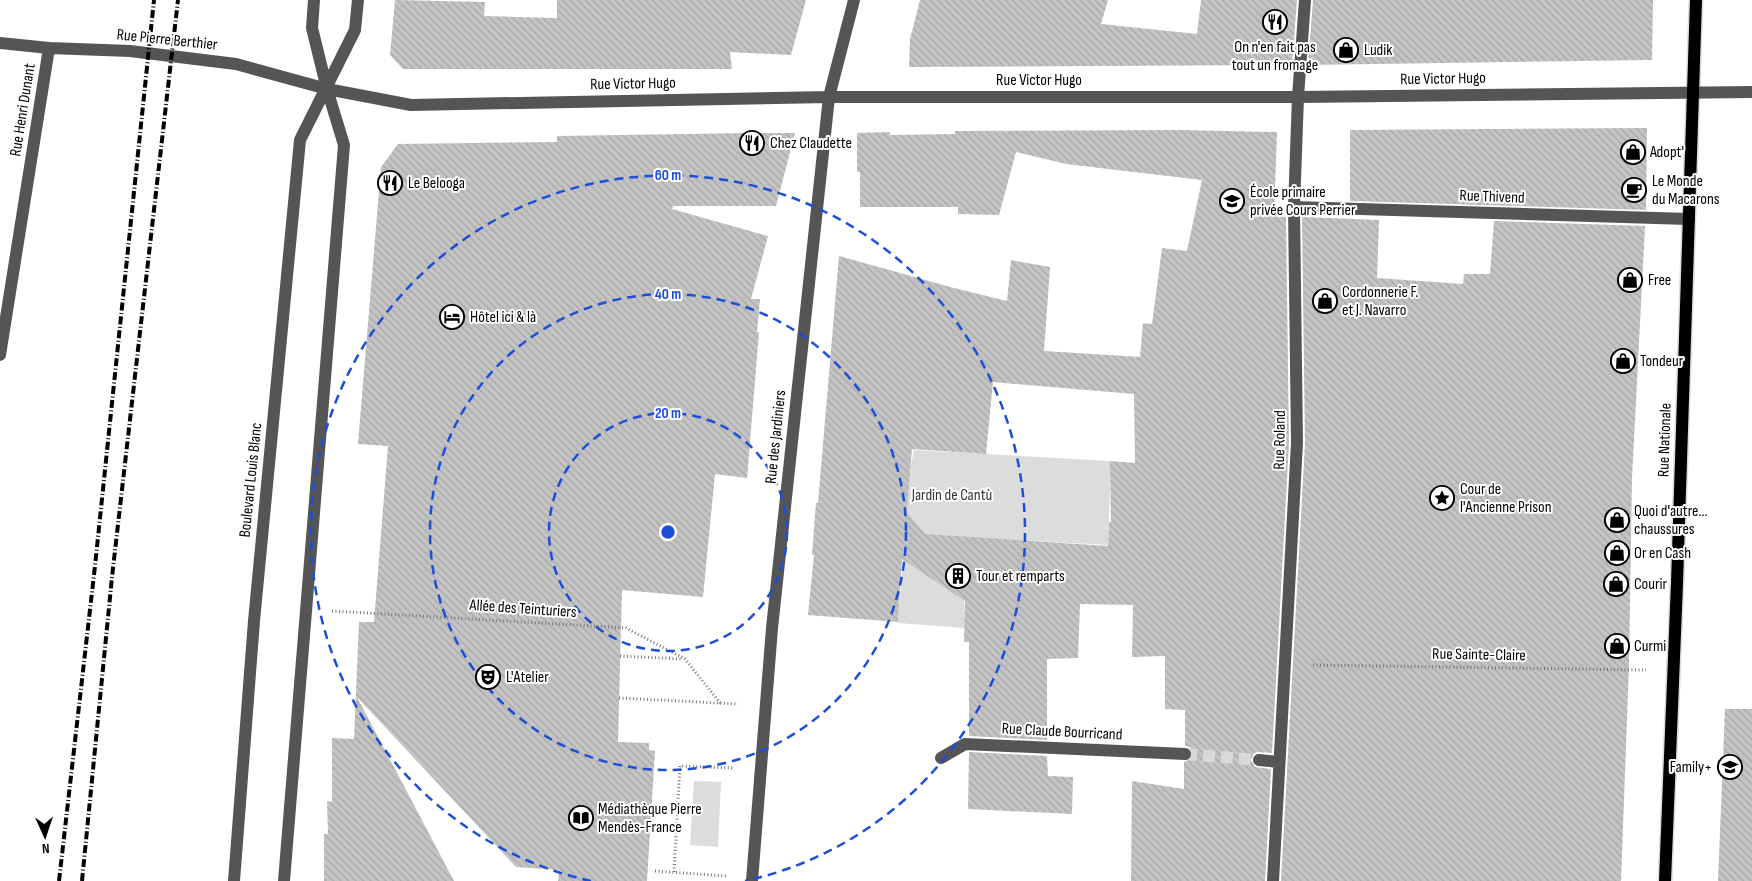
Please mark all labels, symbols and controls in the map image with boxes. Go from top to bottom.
restaurant icon: On n'en fait pas tout un fromage [1262,9,1288,35]
street label: Rue Pierre Berthier [116,25,219,55]
shop icon: Ludik [1333,37,1359,63]
place label: On n'en fait pas tout un fromage [1232,38,1318,75]
place label: Ludik [1364,41,1392,60]
street label: Rue Henri Dunant [6,62,40,158]
street label: Rue Victor Hugo [1400,69,1486,89]
street label: Rue Victor Hugo [996,71,1082,90]
street label: Rue Victor Hugo [590,74,676,94]
restaurant icon: Chez Claudette [739,130,765,156]
place label: Chez Claudette [770,134,852,153]
shop icon: Adopt' [1620,139,1646,165]
place label: Adopt' [1649,143,1684,162]
text: 60 m [655,166,681,185]
restaurant icon: Le Belooga [377,170,403,196]
place label: Le Monde du Macarons [1652,172,1720,209]
place label: Le Belooga [408,174,465,193]
cafe icon: Le Monde du Macarons [1621,177,1647,203]
place label: École primaire privée Cours Perrier [1250,183,1356,220]
street label: Rue Thivend [1459,186,1525,208]
school or university icon: École primaire privée Cours Perrier [1219,188,1245,214]
shop icon: Free [1617,267,1643,293]
place label: Free [1648,271,1671,290]
place label: Cordonnerie F. et J. Navarro [1342,283,1419,320]
text: 40 m [655,285,681,304]
shop icon: Cordonnerie F. et J. Navarro [1312,288,1338,314]
hotel icon: Hôtel ici & là [439,304,465,330]
place label: Hôtel ici & là [470,308,536,327]
shop icon: Tondeur [1610,348,1636,374]
place label: Tondeur [1640,352,1684,371]
street label: Rue des Jardiniers [762,389,790,485]
street label: Rue Nationale [1654,403,1676,477]
text: 20 m [655,404,681,423]
street label: Rue Roland [1270,410,1290,470]
street label: Boulevard Louis Blanc [236,422,266,538]
place label: Cour de l'Ancienne Prison [1460,480,1552,517]
place icon: Cour de l'Ancienne Prison [1429,485,1455,511]
park label: Jardin de Cantù [911,486,992,505]
place label: Quoi d'autre... chaussures [1634,502,1708,539]
shop icon: Quoi d'autre... chaussures [1604,507,1630,533]
centre of rings [659,523,677,541]
shop icon: Or en Cash [1604,540,1630,566]
place label: Or en Cash [1634,544,1691,563]
building icon: Tour et remparts [945,563,971,589]
place label: Tour et remparts [976,567,1065,586]
shop icon: Courir [1603,571,1629,597]
place label: Courir [1634,575,1668,594]
street label: Allée des Teinturiers [468,596,577,622]
shop icon: Curmi [1604,633,1630,659]
place label: Curmi [1634,637,1666,656]
street label: Rue Sainte-Claire [1432,645,1526,665]
theatre icon: L'Atelier [475,664,501,690]
place label: L'Atelier [506,668,549,687]
street label: Rue Claude Bourricand [1001,719,1123,745]
school or university icon: Family+ [1717,754,1743,780]
place label: Family+ [1670,758,1712,777]
place label: Médiathèque Pierre Mendès-France [598,800,702,837]
library icon: Médiathèque Pierre Mendès-France [568,805,594,831]
north arrow [20,811,70,861]
text: N [41,840,50,857]

